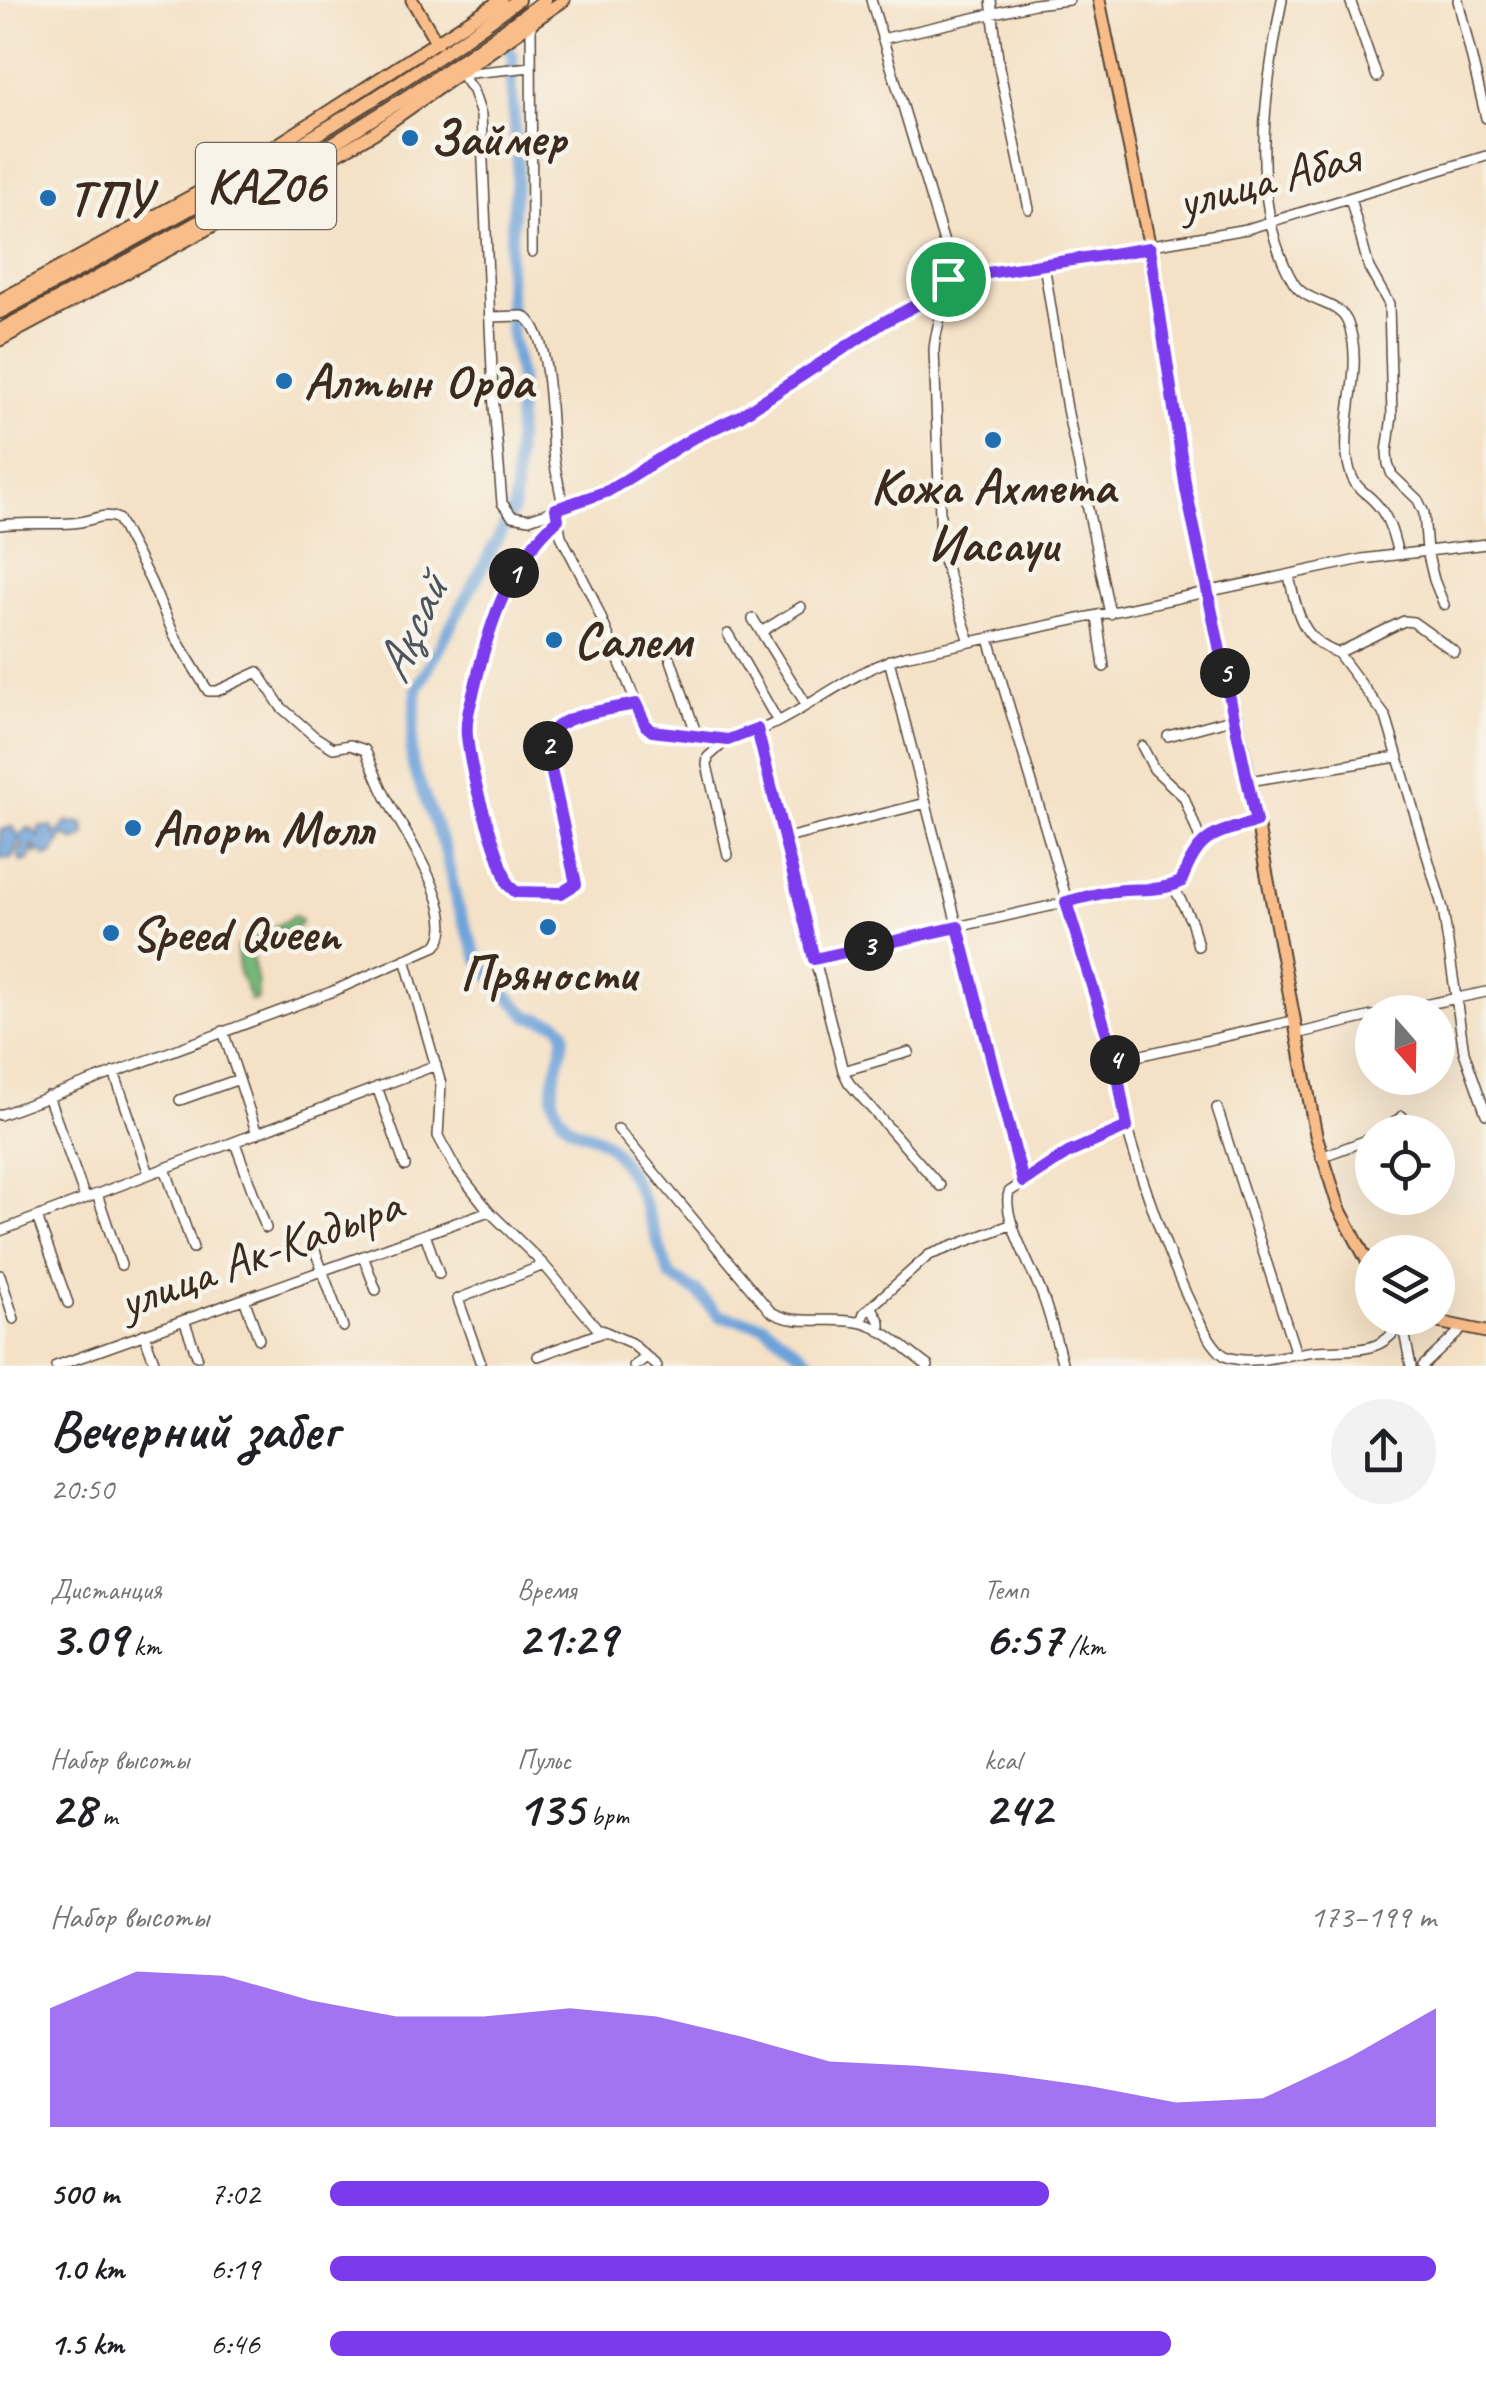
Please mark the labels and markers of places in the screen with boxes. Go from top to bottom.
place label: Займер [430,107,569,170]
marker: Займер [399,127,421,149]
place label: ТПУ [68,167,159,230]
marker: ТПУ [37,187,59,209]
pin [906,237,991,322]
place label: Алтын Орда [304,350,537,413]
marker: Алтын Орда [273,370,295,392]
marker: Кожа Ахмета Иасауи [982,429,1004,451]
place label: Кожа Ахмета Иасауи [871,455,1119,576]
pin: 1 [489,548,539,598]
place label: Салем [574,609,695,672]
marker: Салем [543,629,565,651]
pin: 5 [1200,648,1250,698]
pin: 2 [523,721,573,771]
place label: Апорт Молл [153,797,376,860]
marker: Апорт Молл [122,817,144,839]
place label: Speed Queen [131,902,343,965]
marker: Пряности [537,916,559,938]
pin: 3 [844,921,894,971]
marker: Speed Queen [100,922,122,944]
place label: Пряности [460,942,640,1005]
pin: 4 [1090,1035,1140,1085]

